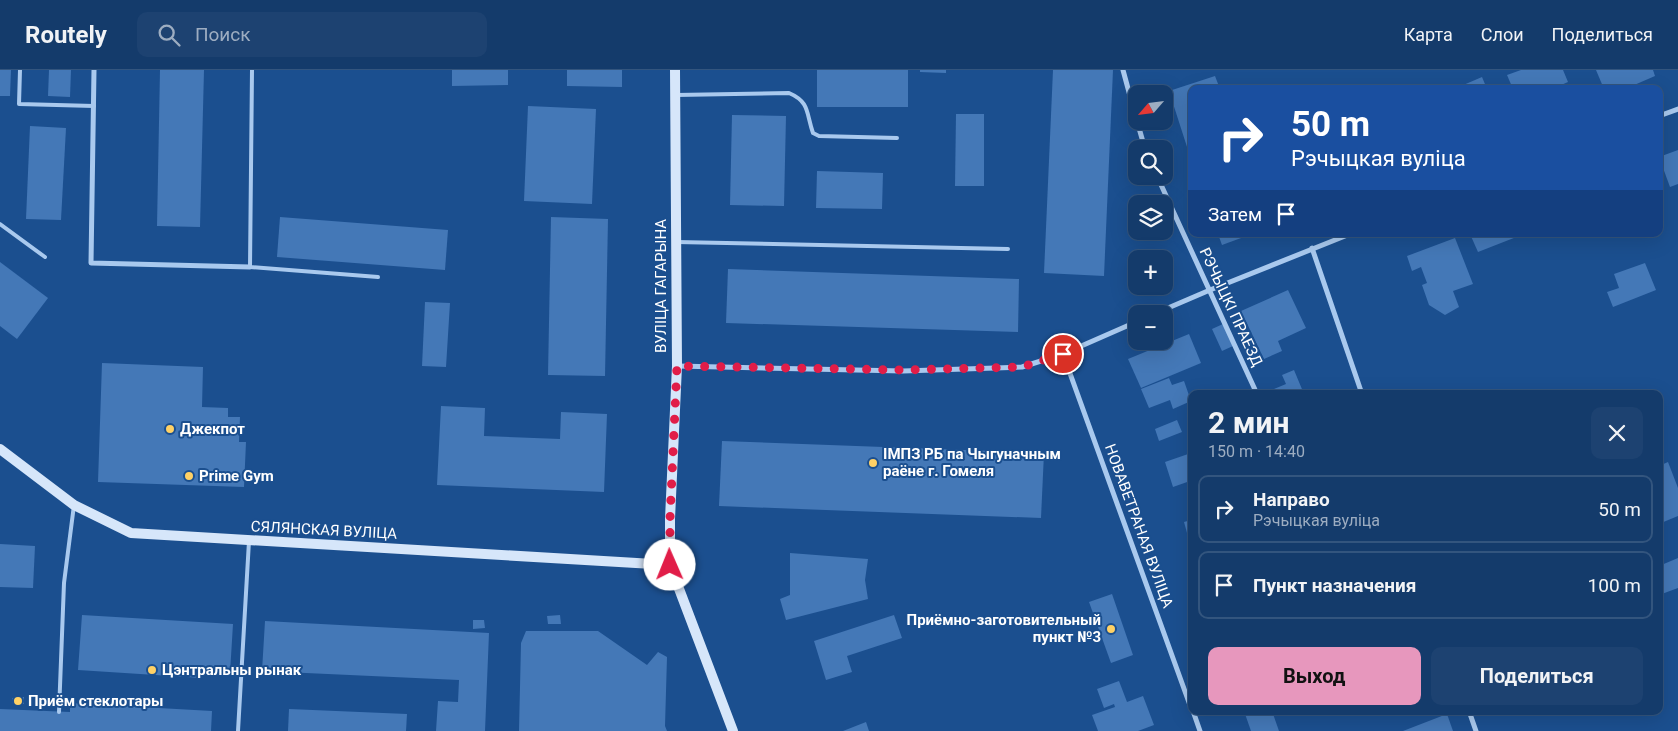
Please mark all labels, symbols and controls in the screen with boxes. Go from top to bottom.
search box [137,12,487,57]
text: Routely [25,21,107,49]
icon: search [155,21,183,49]
text: Поиск [195,23,250,46]
text: Карта [1404,24,1453,45]
text: Слои [1481,24,1524,45]
text: Поделиться [1552,24,1653,45]
north arrow [1128,85,1172,130]
map controls [1128,85,1173,350]
text: 50 m [1291,104,1370,145]
icon: right [1208,105,1273,170]
button: search [1128,140,1173,185]
text: Рэчыцкая вуліца [1291,146,1466,171]
button: layers [1128,195,1173,240]
icon: arrive [1272,200,1300,228]
text: Затем [1208,203,1262,226]
street label: ВУЛІЦА ГАГАРЫНА [652,219,670,353]
street label: РЭЧЫЦКІ ПРАЕЗД [1196,245,1266,369]
button: + [1128,250,1173,295]
button: − [1128,305,1173,350]
pin [1042,333,1084,375]
icon: arrive [1049,340,1077,368]
text: 2 мин [1208,405,1289,440]
button: close [1591,407,1643,459]
place label: Джекпот [180,420,245,438]
marker: Джекпот [164,423,176,435]
street label: НОВАВЕТРАНАЯ ВУЛІЦА [1101,442,1177,611]
text: 150 m · 14:40 [1208,442,1305,461]
place label: ІМПЗ РБ па Чыгуначным раёне г. Гомеля [883,445,1061,480]
marker: ІМПЗ РБ па Чыгуначным раёне г. Гомеля [867,457,879,469]
place label: Prime Gym [199,467,274,485]
marker: Prime Gym [183,470,195,482]
text: Направо [1253,488,1330,511]
icon: right [1210,495,1238,523]
text: 50 m [1598,498,1641,521]
text: Рэчыцкая вуліца [1253,511,1380,530]
street label: СЯЛЯНСКАЯ ВУЛІЦА [250,517,398,543]
position arrow [643,538,695,590]
icon: arrive [1210,571,1238,599]
text: Пункт назначения [1253,574,1416,597]
text: 100 m [1588,574,1641,597]
place label: Приёмно-заготовительный пункт №3 [907,611,1101,646]
marker: Приёмно-заготовительный пункт №3 [1105,623,1117,635]
button: Выход [1208,647,1421,705]
button: Поделиться [1431,647,1643,705]
place label: Цэнтральны рынак [162,661,302,679]
marker: Цэнтральны рынак [146,664,158,676]
place label: Приём стеклотары [28,692,163,710]
marker: Приём стеклотары [12,695,24,707]

